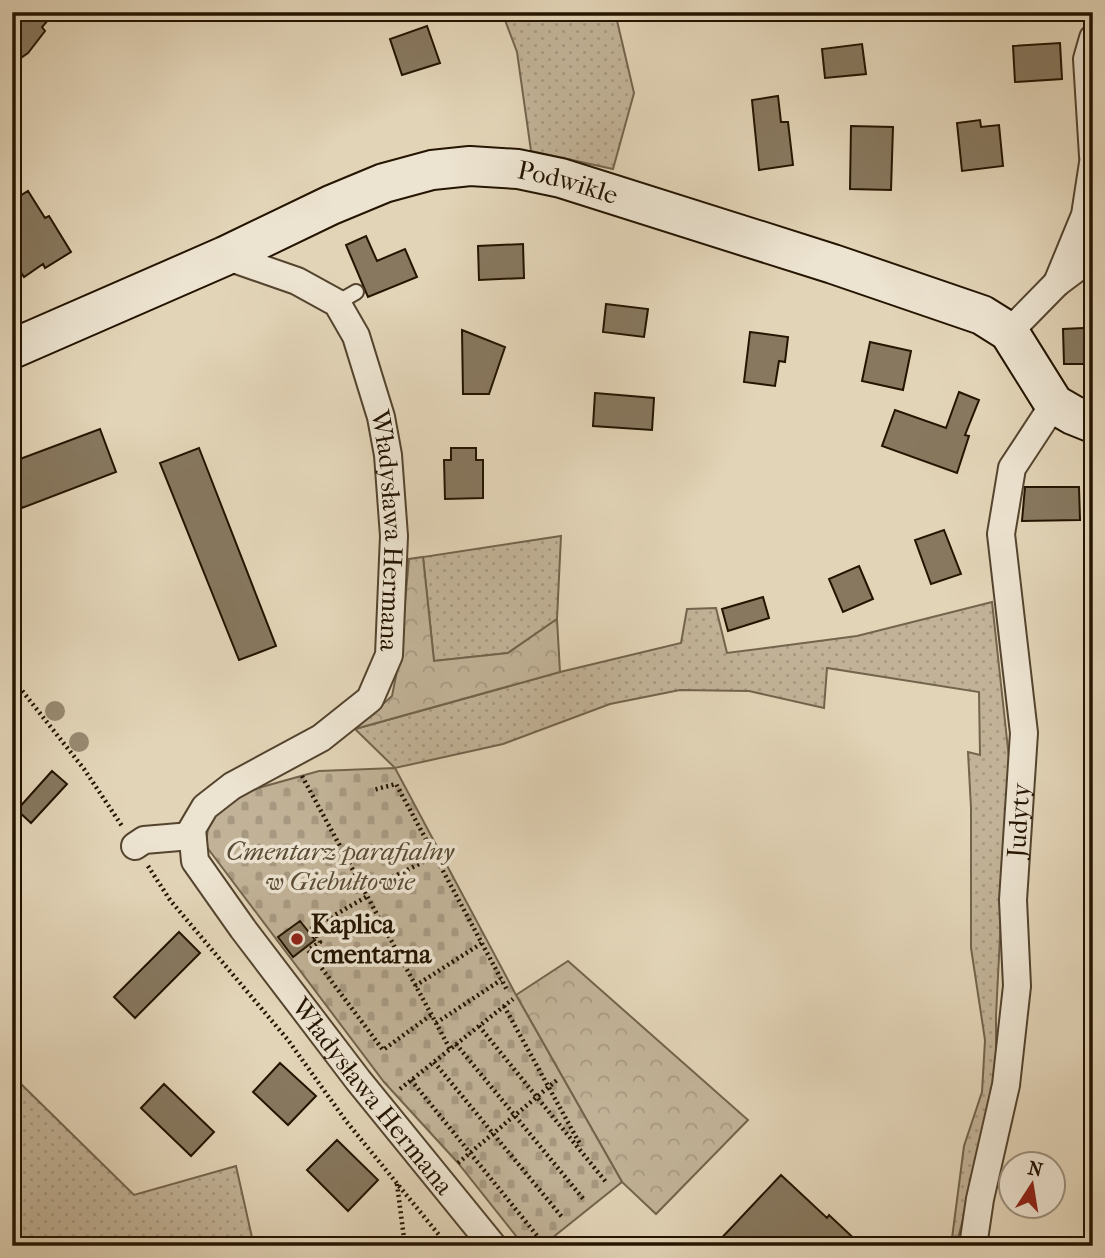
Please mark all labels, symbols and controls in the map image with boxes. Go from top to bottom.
street label: Podwikle [515,154,622,211]
street label: Władysława Hermana [364,406,410,653]
street label: Judyty [1000,781,1036,861]
park label: Cmentarz parafialny w Giebułtowie [226,836,455,897]
place label: Kaplica cmentarna [311,909,432,970]
marker: Kaplica cmentarna [289,931,305,947]
street label: Władysława Hermana [285,991,461,1201]
north arrow [996,1150,1066,1220]
text: N [1026,1157,1045,1182]

